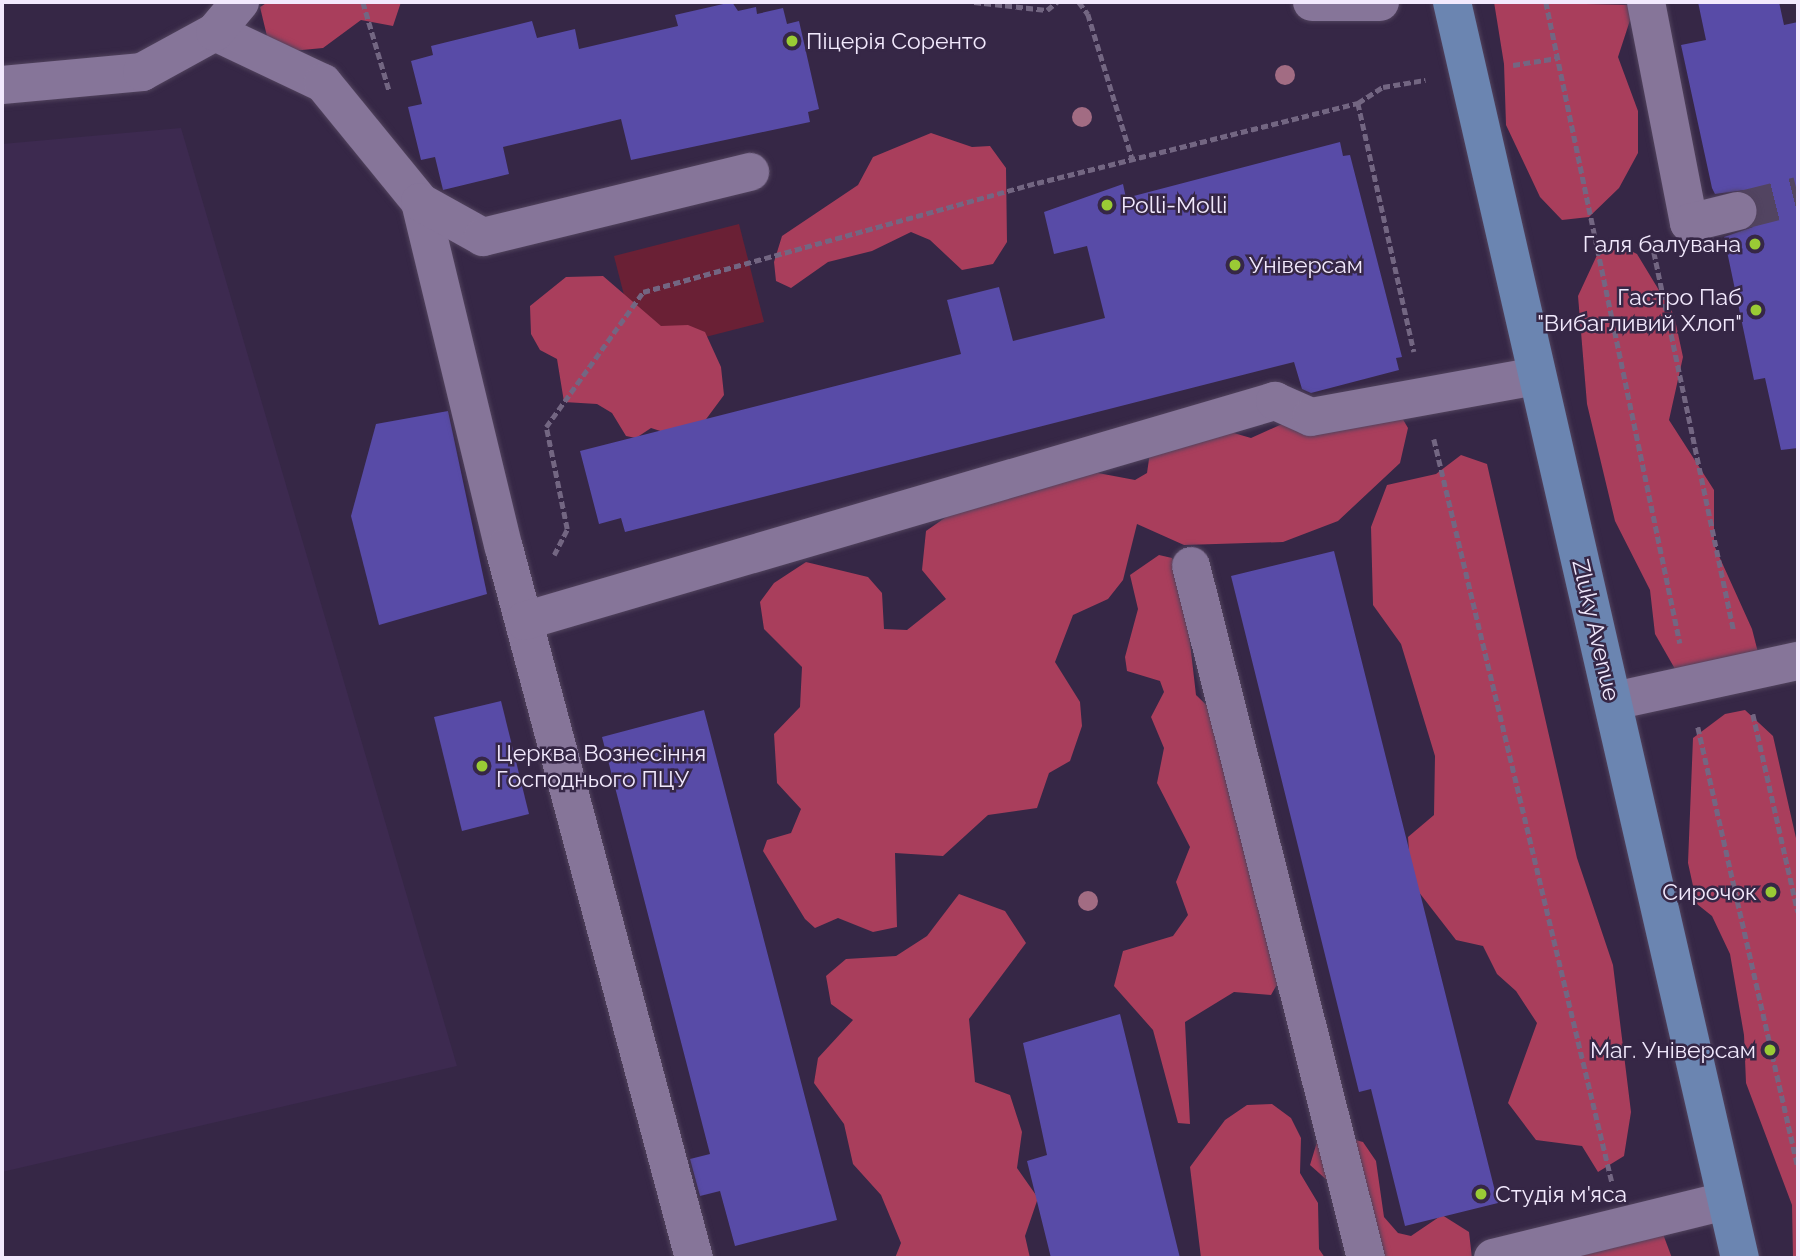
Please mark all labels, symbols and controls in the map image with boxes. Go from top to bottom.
place label: Піцерія Соренто [806,27,986,55]
marker: Піцерія Соренто [784,33,800,49]
place label: Polli-Molli [1121,191,1227,219]
marker: Polli-Molli [1099,197,1115,213]
place label: Галя балувана [1583,230,1741,258]
marker: Галя балувана [1747,236,1763,252]
place label: Універсам [1249,251,1363,279]
marker: Універсам [1227,257,1243,273]
place label: Гастро Паб "Вибагливий Хлоп" [1537,283,1742,337]
marker: Гастро Паб "Вибагливий Хлоп" [1748,302,1764,318]
street label: Zluky Avenue [1566,556,1626,704]
place label: Церква Вознесіння Господнього ПЦУ [496,739,706,793]
marker: Церква Вознесіння Господнього ПЦУ [474,758,490,774]
place label: Сирочок [1662,878,1757,906]
marker: Сирочок [1763,884,1779,900]
place label: Маг. Універсам [1590,1036,1756,1064]
marker: Маг. Універсам [1762,1042,1778,1058]
place label: Студія м'яса [1495,1180,1627,1208]
marker: Студія м'яса [1473,1186,1489,1202]

